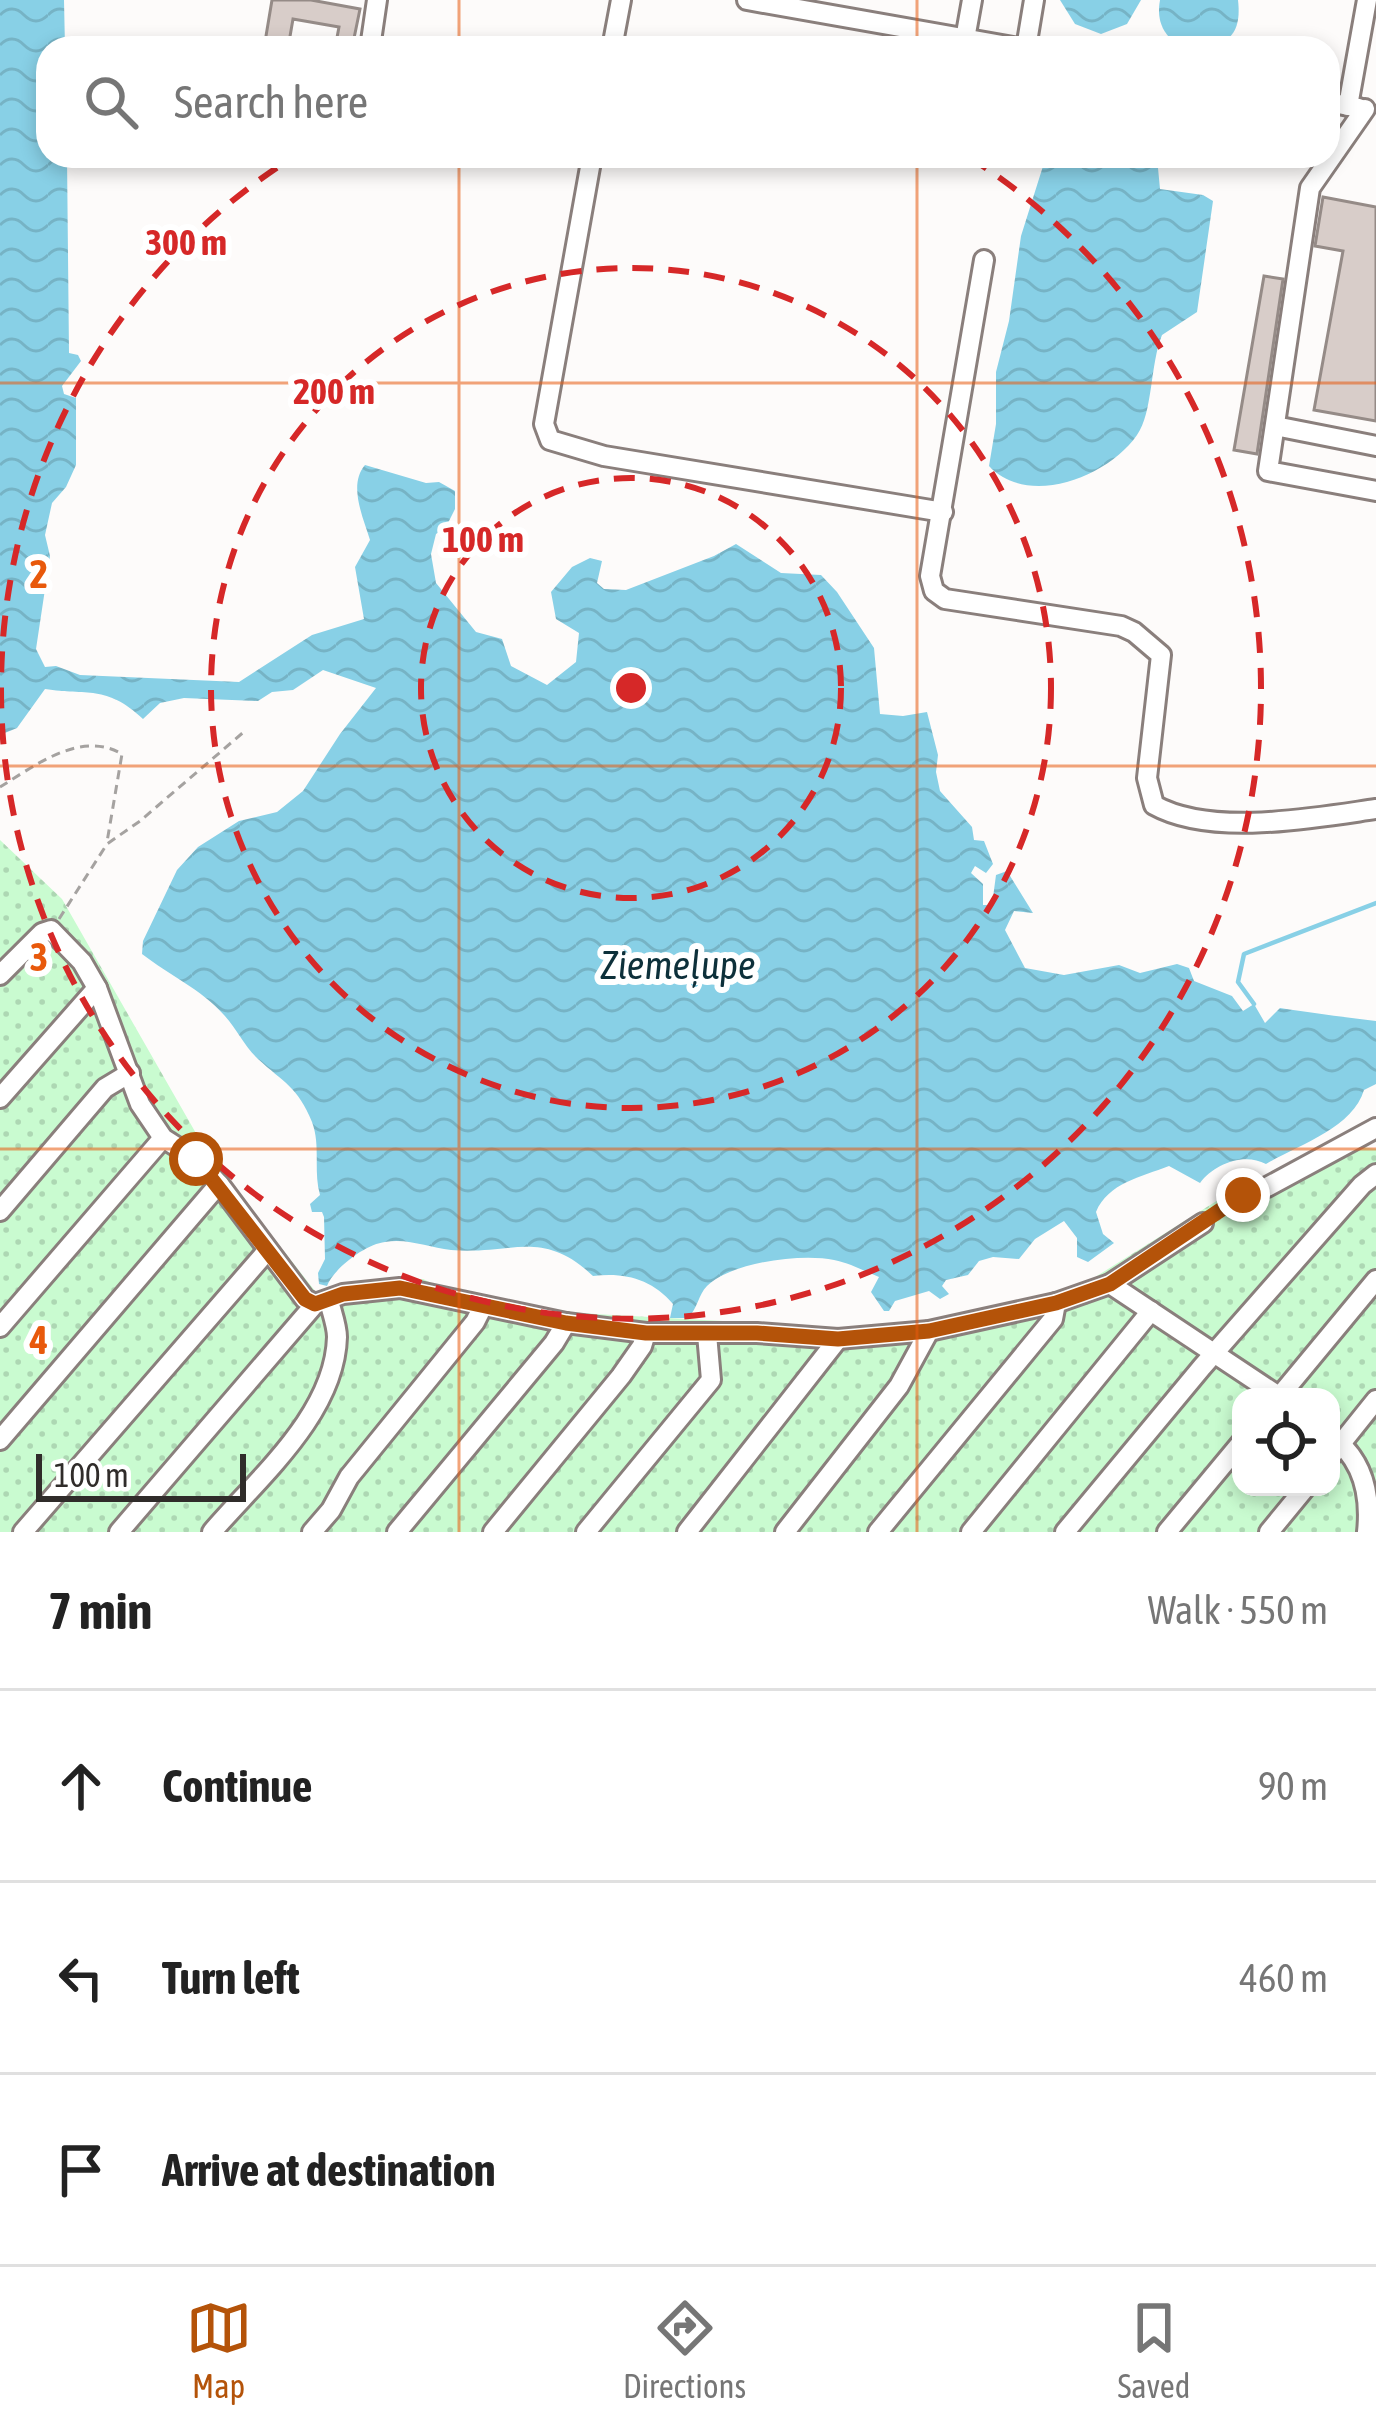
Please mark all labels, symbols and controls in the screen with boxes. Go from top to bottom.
search box [36,36,1340,168]
icon: search [78,69,144,135]
text: Search here [174,76,368,128]
text: 300 m [145,221,227,263]
text: 200 m [293,370,375,412]
text: 100 m [442,518,524,560]
text: 2 [30,552,48,596]
centre of rings [610,667,652,709]
text: 3 [30,935,48,979]
water label: Ziemeļupe [600,943,756,988]
route start [169,1132,223,1186]
route end [1216,1168,1270,1222]
text: 4 [29,1318,48,1362]
map controls [1232,1388,1340,1496]
button: locate [1232,1388,1340,1496]
scale bar [36,1448,246,1501]
text: 100 m [54,1456,129,1494]
text: 7 min [48,1581,152,1640]
text: Walk · 550 m [1148,1588,1328,1632]
icon: ahead [48,1753,114,1819]
text: Continue [162,1760,313,1812]
text: 90 m [1258,1764,1328,1808]
icon: left [48,1945,114,2011]
text: Turn left [162,1952,300,2004]
text: 460 m [1240,1956,1328,2000]
icon: arrive [48,2137,114,2203]
text: Arrive at destination [162,2144,496,2196]
tab: Map [186,2295,252,2405]
tab: Directions [623,2295,746,2405]
tab: Saved [1117,2295,1190,2405]

